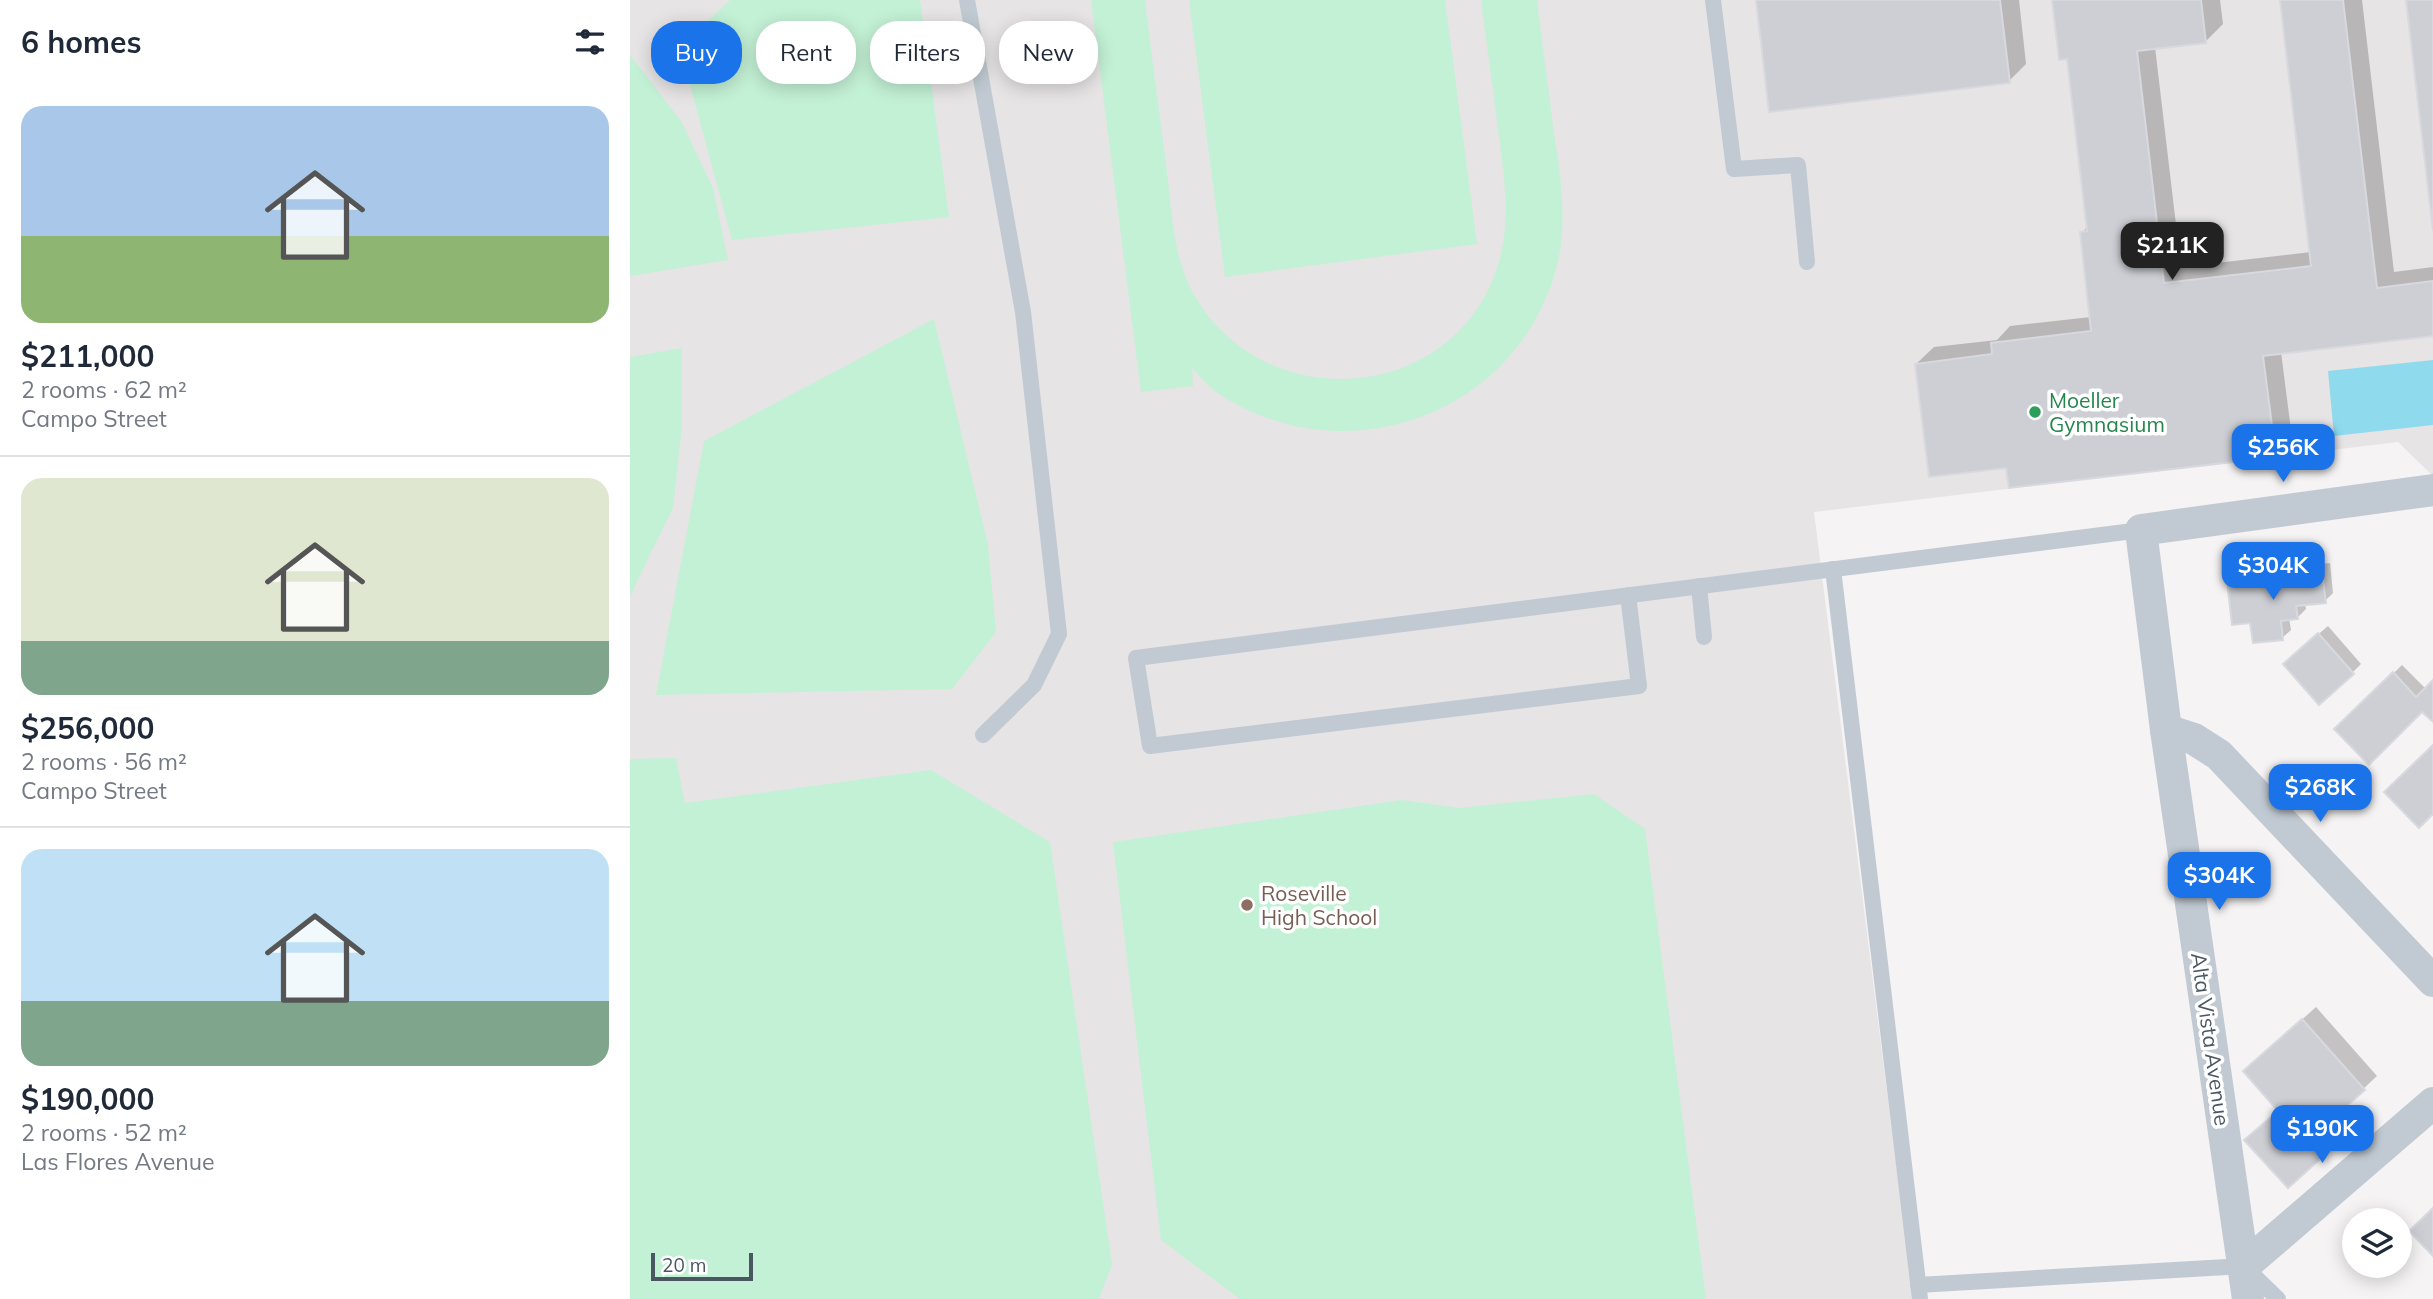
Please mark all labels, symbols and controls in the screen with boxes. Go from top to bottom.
chip: Buy [651,21,742,84]
chip: Rent [756,21,856,84]
chip: Filters [870,21,985,84]
chip: New [999,21,1098,84]
text: 6 homes [21,23,142,61]
icon: filters [571,23,609,61]
icon: home [252,152,378,278]
pin: $211K [2123,222,2221,282]
text: $211K [2137,230,2207,259]
text: $211,000 [21,337,154,375]
text: 2 rooms · 62 m² [21,375,187,404]
place label: Moeller Gymnasium [2049,387,2165,437]
text: Campo Street [21,404,167,433]
marker: Moeller Gymnasium [2027,404,2043,420]
pin: $256K [2234,424,2332,484]
text: $256K [2248,432,2318,461]
icon: home [252,524,378,650]
pin: $304K [2224,542,2322,602]
text: $304K [2238,550,2308,579]
text: $256,000 [21,709,154,747]
text: 2 rooms · 56 m² [21,747,187,776]
pin: $268K [2271,764,2369,824]
text: $268K [2285,772,2355,801]
text: Campo Street [21,776,167,805]
pin: $304K [2170,852,2268,912]
text: $304K [2184,860,2254,889]
place label: Roseville High School [1261,880,1377,930]
icon: home [252,895,378,1021]
marker: Roseville High School [1239,897,1255,913]
street label: Alta Vista Avenue [2186,951,2236,1127]
text: $190,000 [21,1080,154,1118]
pin: $190K [2273,1106,2371,1165]
text: $190K [2287,1113,2357,1142]
text: 2 rooms · 52 m² [21,1118,187,1147]
text: Las Flores Avenue [21,1147,215,1176]
map controls [2342,1208,2412,1278]
button: layers [2342,1208,2412,1278]
scale bar [651,1250,752,1282]
text: 20 m [662,1253,706,1277]

